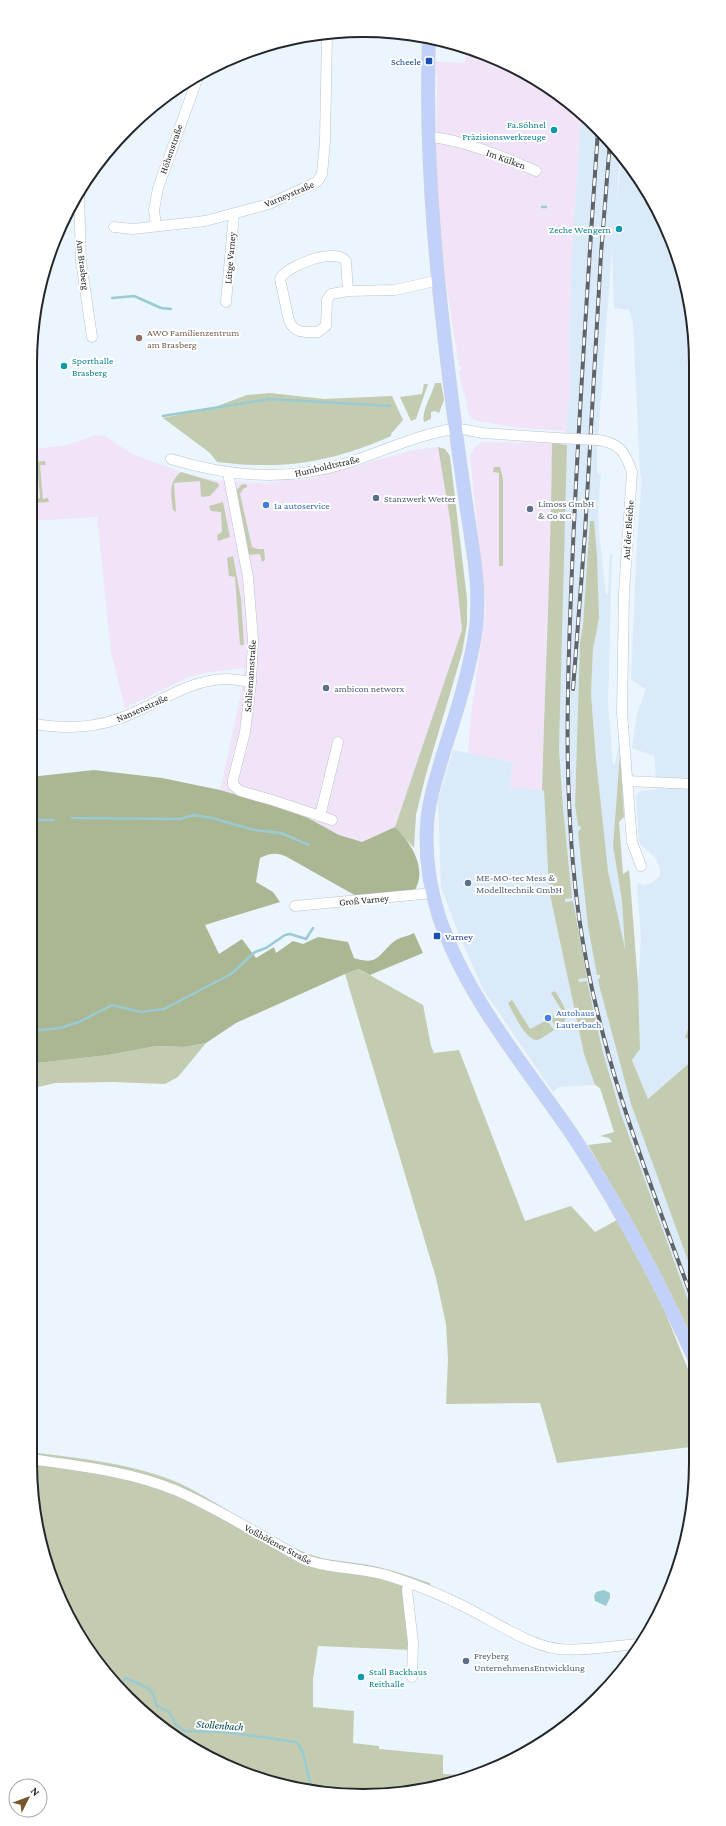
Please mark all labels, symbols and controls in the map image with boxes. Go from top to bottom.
place label: Scheele [391,56,422,67]
marker: Scheele [424,56,434,66]
place label: Fa.Söhnel Präzisionswerkzeuge [462,119,547,142]
street label: Höhenstraße [157,122,185,175]
marker: Fa.Söhnel Präzisionswerkzeuge [549,125,559,135]
street label: Im Külken [485,147,528,171]
street label: Varneystraße [262,178,316,209]
place label: Zeche Wengern [549,224,612,235]
marker: Zeche Wengern [614,224,624,234]
street label: Lütge Varney [222,231,238,285]
street label: Am Brasberg [74,239,92,291]
place label: AWO Familienzentrum am Brasberg [147,327,239,350]
marker: AWO Familienzentrum am Brasberg [134,333,144,343]
place label: Sporthalle Brasberg [72,355,114,378]
marker: Sporthalle Brasberg [59,361,69,371]
street label: Humboldtstraße [293,453,361,479]
marker: Stanzwerk Wetter [371,493,381,503]
place label: Stanzwerk Wetter [384,493,456,504]
place label: Limoss GmbH & Co KG [538,498,595,521]
street label: Auf der Bleiche [620,499,636,560]
marker: 1a autoservice [261,500,271,510]
place label: 1a autoservice [274,500,330,511]
marker: Limoss GmbH & Co KG [525,504,535,514]
street label: Schliemannstraße [242,639,258,712]
marker: ambicon networx [321,683,331,693]
place label: ambicon networx [334,683,404,694]
street label: Nansenstraße [114,691,170,724]
place label: ME-MO-tec Mess & Modelltechnik GmbH [476,872,562,895]
marker: ME-MO-tec Mess & Modelltechnik GmbH [463,878,473,888]
street label: Groß Varney [339,892,390,908]
marker: Varney [432,931,442,941]
place label: Varney [445,931,473,942]
place label: Autohaus Lauterbach [556,1007,602,1030]
marker: Autohaus Lauterbach [543,1013,553,1023]
street label: Voßhöfener Straße [242,1522,314,1567]
place label: Freyberg UnternehmensEntwicklung [474,1650,585,1673]
marker: Freyberg UnternehmensEntwicklung [461,1656,471,1666]
place label: Stall Backhaus Reithalle [369,1666,427,1689]
marker: Stall Backhaus Reithalle [356,1672,366,1682]
water label: Stollenbach [196,1717,244,1733]
north arrow [8,1778,48,1818]
text: N [28,1785,43,1798]

